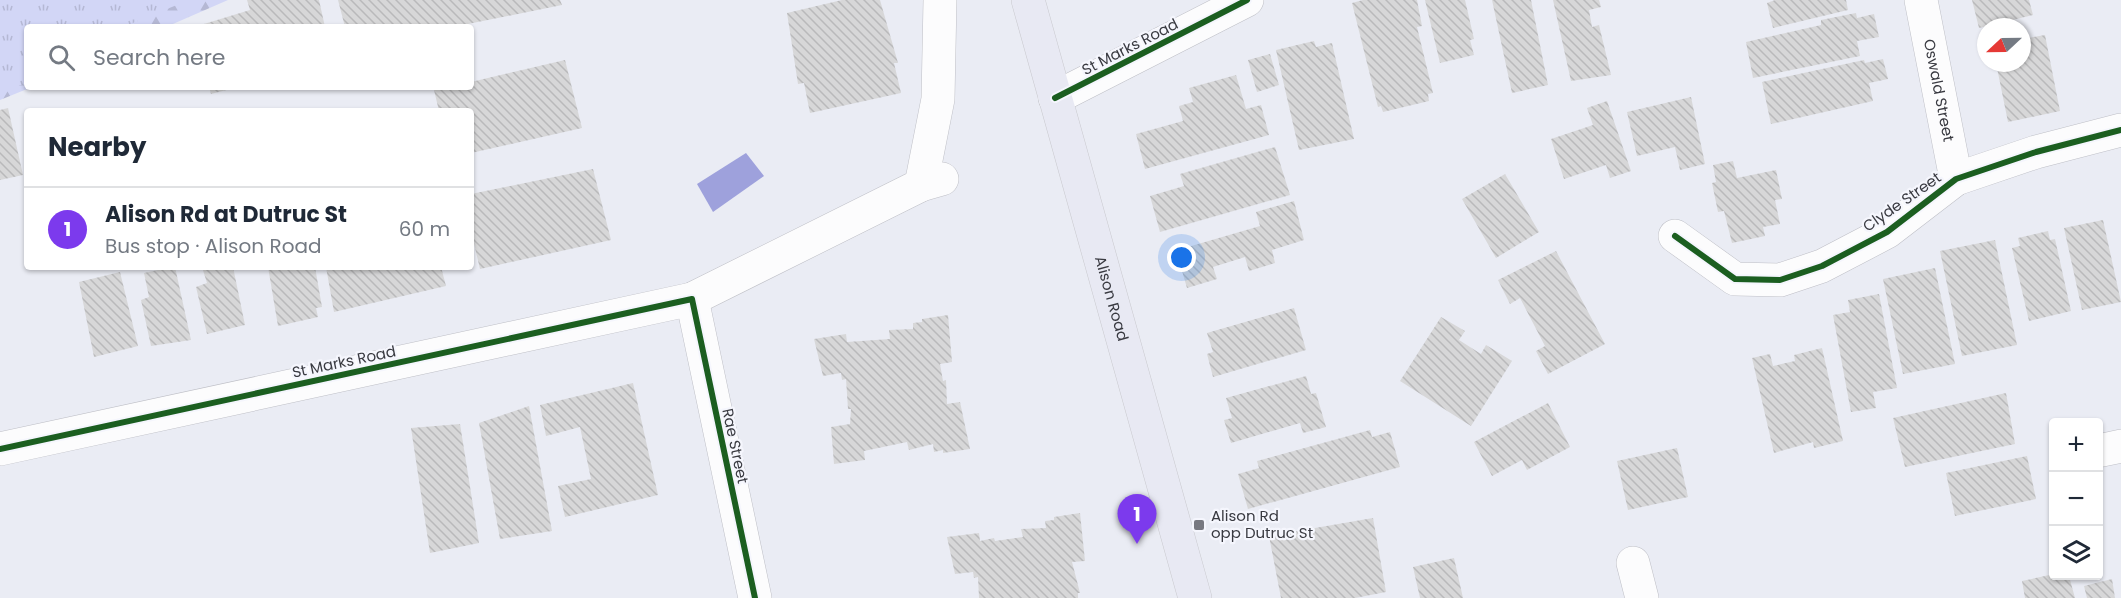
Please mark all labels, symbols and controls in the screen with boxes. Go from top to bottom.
street label: St Marks Road [1078,13,1182,80]
north arrow [1977,18,2031,72]
search box [24,24,474,90]
street label: Oswald Street [1919,37,1959,143]
icon: search [45,41,78,74]
text: Search here [93,42,226,73]
text: Nearby [48,129,146,165]
street label: Clyde Street [1858,167,1945,236]
text: Alison Rd at Dutruc St [105,199,347,230]
text: 1 [64,215,71,243]
text: 60 m [399,215,450,243]
text: Bus stop · Alison Road [105,232,322,260]
your location [1167,243,1196,272]
street label: Alison Road [1090,253,1134,343]
street label: St Marks Road [290,340,398,383]
street label: Rae Street [717,406,754,485]
map controls [2049,418,2103,580]
button: + [2049,418,2103,472]
button: − [2049,472,2103,526]
pin: 1 [1118,494,1156,544]
place label: Alison Rd opp Dutruc St [1211,505,1313,543]
marker: Alison Rd opp Dutruc St [1192,518,1206,532]
button: layers [2049,526,2103,580]

